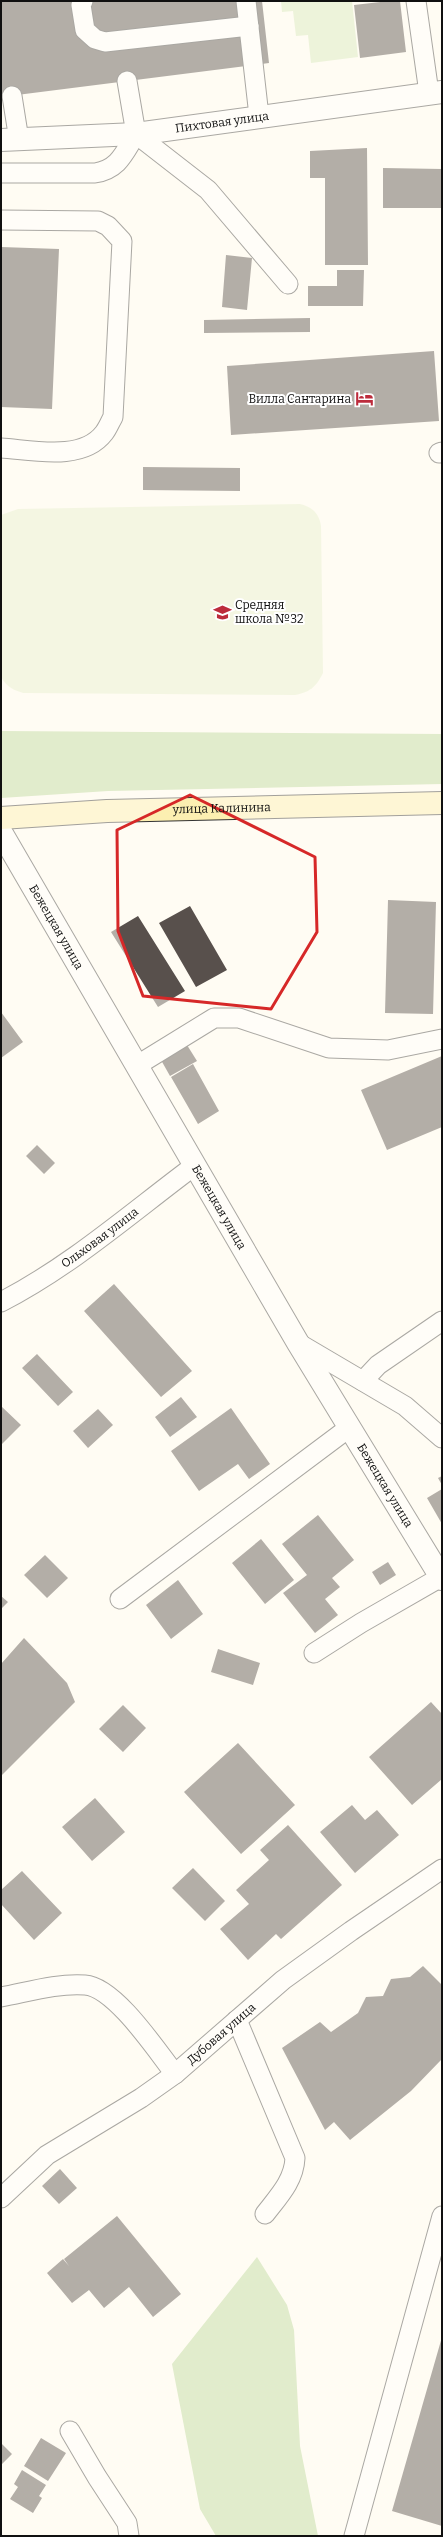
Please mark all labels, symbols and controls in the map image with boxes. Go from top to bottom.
street label: Пихтовая улица [174,109,270,136]
hotel icon: Вилла Сантарина [354,389,374,409]
place label: Вилла Сантарина [248,392,351,406]
place label: Средняя школа №32 [235,598,304,626]
school or university icon: Средняя школа №32 [212,602,232,622]
street label: улица Калинина [172,800,271,816]
street label: Бежецкая улица [26,882,87,972]
street label: Бежецкая улица [189,1162,249,1252]
street label: Ольховая улица [59,1204,141,1271]
street label: Бежецкая улица [354,1441,416,1530]
street label: Дубовая улица [184,2000,259,2067]

